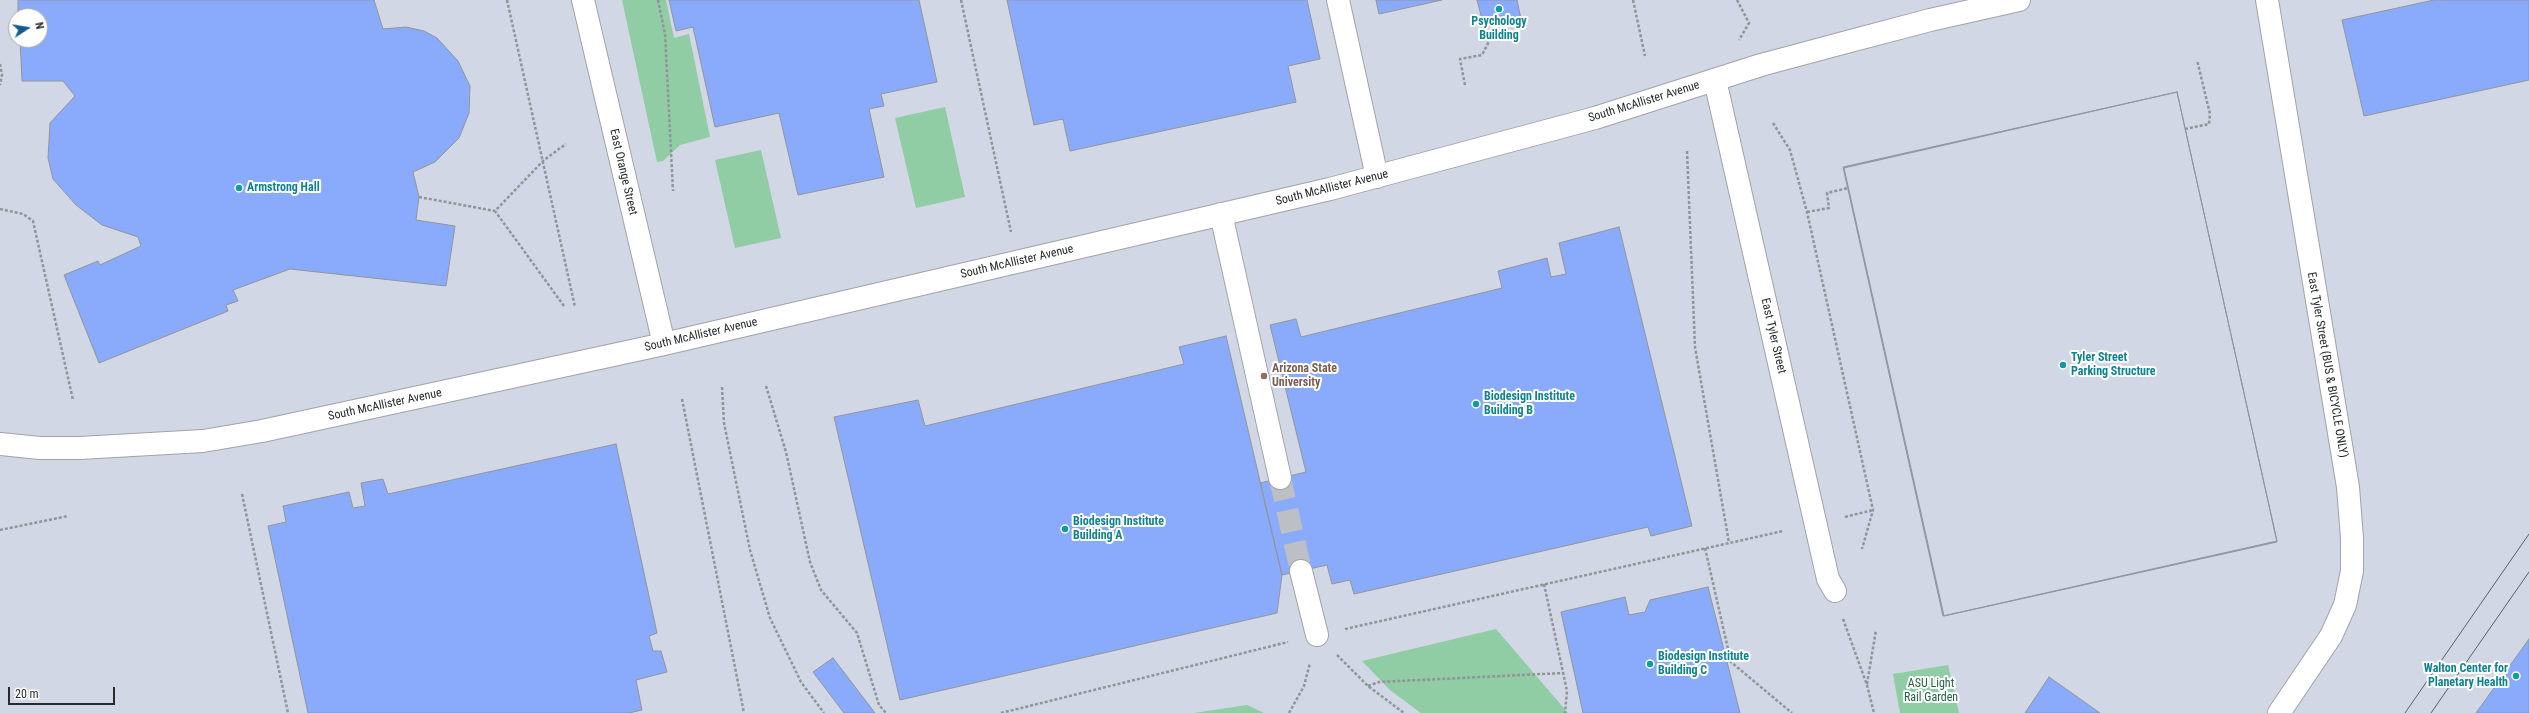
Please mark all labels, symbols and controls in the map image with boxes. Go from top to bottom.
marker: Psychology Building [1494,4,1504,14]
north arrow [8,8,48,48]
place label: Psychology Building [1471,15,1527,43]
text: N [32,21,46,30]
street label: South McAllister Avenue [1587,78,1701,126]
street label: East Orange Street [606,127,640,217]
street label: South McAllister Avenue [1274,167,1390,209]
place label: Armstrong Hall [247,181,320,195]
marker: Armstrong Hall [234,183,244,193]
street label: South McAllister Avenue [959,242,1075,282]
street label: East Tyler Street (BUS & BICYCLE ONLY) [2304,271,2350,459]
street label: East Tyler Street [1757,297,1789,375]
street label: South McAllister Avenue [643,315,759,355]
place label: Tyler Street Parking Structure [2071,351,2156,379]
marker: Tyler Street Parking Structure [2058,360,2068,370]
place label: Arizona State University [1272,362,1337,390]
marker: Arizona State University [1259,371,1269,381]
street label: South McAllister Avenue [327,386,443,424]
place label: Biodesign Institute Building B [1484,390,1575,418]
marker: Biodesign Institute Building B [1471,399,1481,409]
place label: Biodesign Institute Building A [1073,515,1164,543]
marker: Biodesign Institute Building A [1060,524,1070,534]
place label: Biodesign Institute Building C [1658,650,1749,678]
marker: Biodesign Institute Building C [1645,659,1655,669]
place label: Walton Center for Planetary Health [2424,662,2508,690]
marker: Walton Center for Planetary Health [2511,671,2521,681]
park label: ASU Light Rail Garden [1904,677,1958,705]
scale bar [10,679,117,705]
text: 20 m [15,687,39,701]

